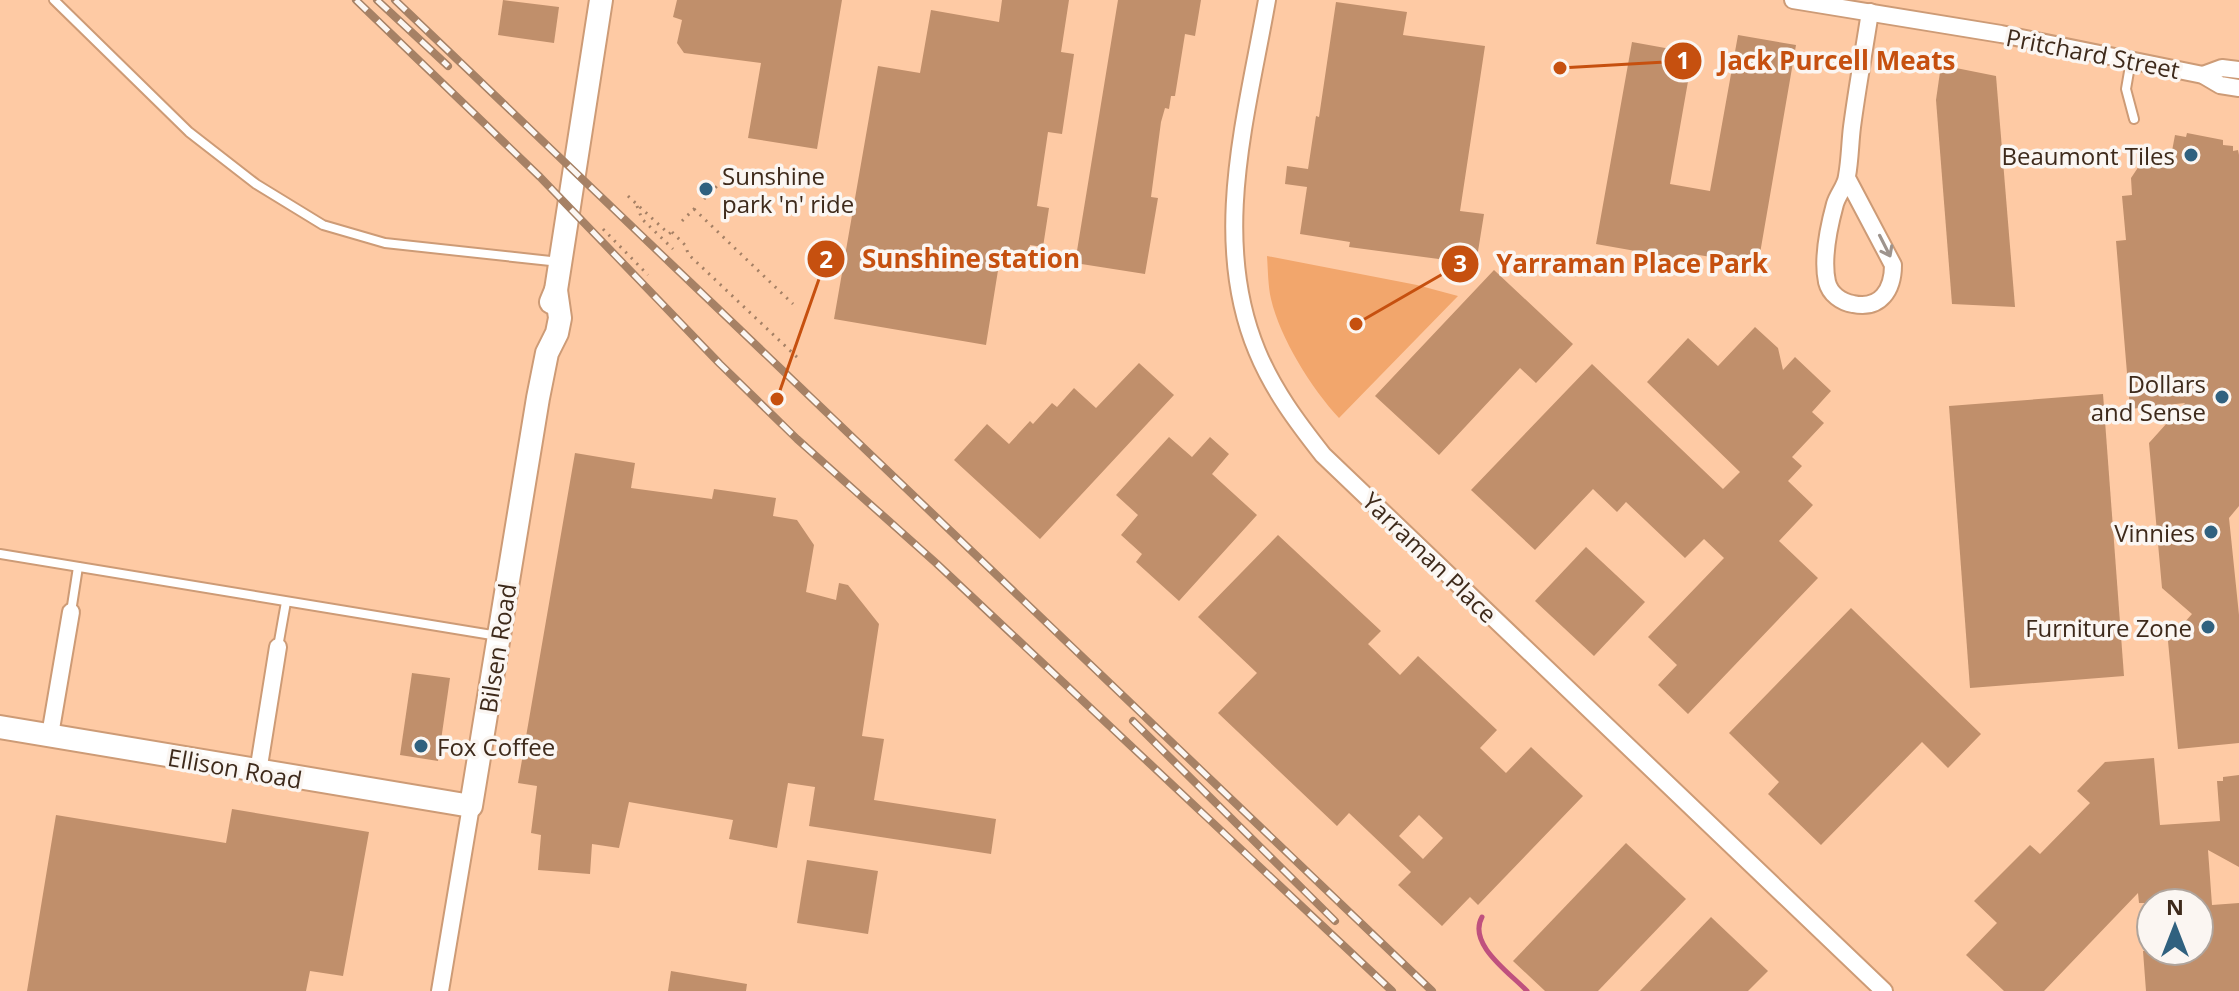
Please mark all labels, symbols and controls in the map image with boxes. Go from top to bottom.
street label: Pritchard Street [2003,20,2183,86]
callout: Jack Purcell Meats [1663,36,1972,86]
text: Jack Purcell Meats [1717,42,1955,78]
text: 1 [1676,43,1690,76]
place label: Beaumont Tiles [2002,139,2175,172]
marker: Beaumont Tiles [2182,146,2200,164]
place label: Sunshine park 'n' ride [722,159,854,220]
marker: Sunshine park 'n' ride [697,180,715,198]
callout: Sunshine station [806,234,1096,284]
one-way arrow [1877,234,1893,258]
callout: Yarraman Place Park [1440,239,1783,289]
text: Sunshine station [862,240,1080,276]
text: 2 [819,242,833,275]
text: Yarraman Place Park [1496,245,1769,281]
text: 3 [1453,246,1467,279]
place label: Dollars and Sense [2091,367,2206,428]
marker: Dollars and Sense [2213,388,2231,406]
street label: Yarraman Place [1356,484,1504,630]
place label: Vinnies [2114,516,2195,549]
marker: Vinnies [2202,523,2220,541]
street label: Bilsen Road [470,581,524,715]
place label: Furniture Zone [2025,611,2192,644]
marker: Furniture Zone [2199,618,2217,636]
place label: Fox Coffee [437,730,555,763]
marker: Fox Coffee [412,737,430,755]
street label: Ellison Road [165,740,305,796]
north arrow [2135,887,2215,967]
text: N [2166,891,2184,921]

